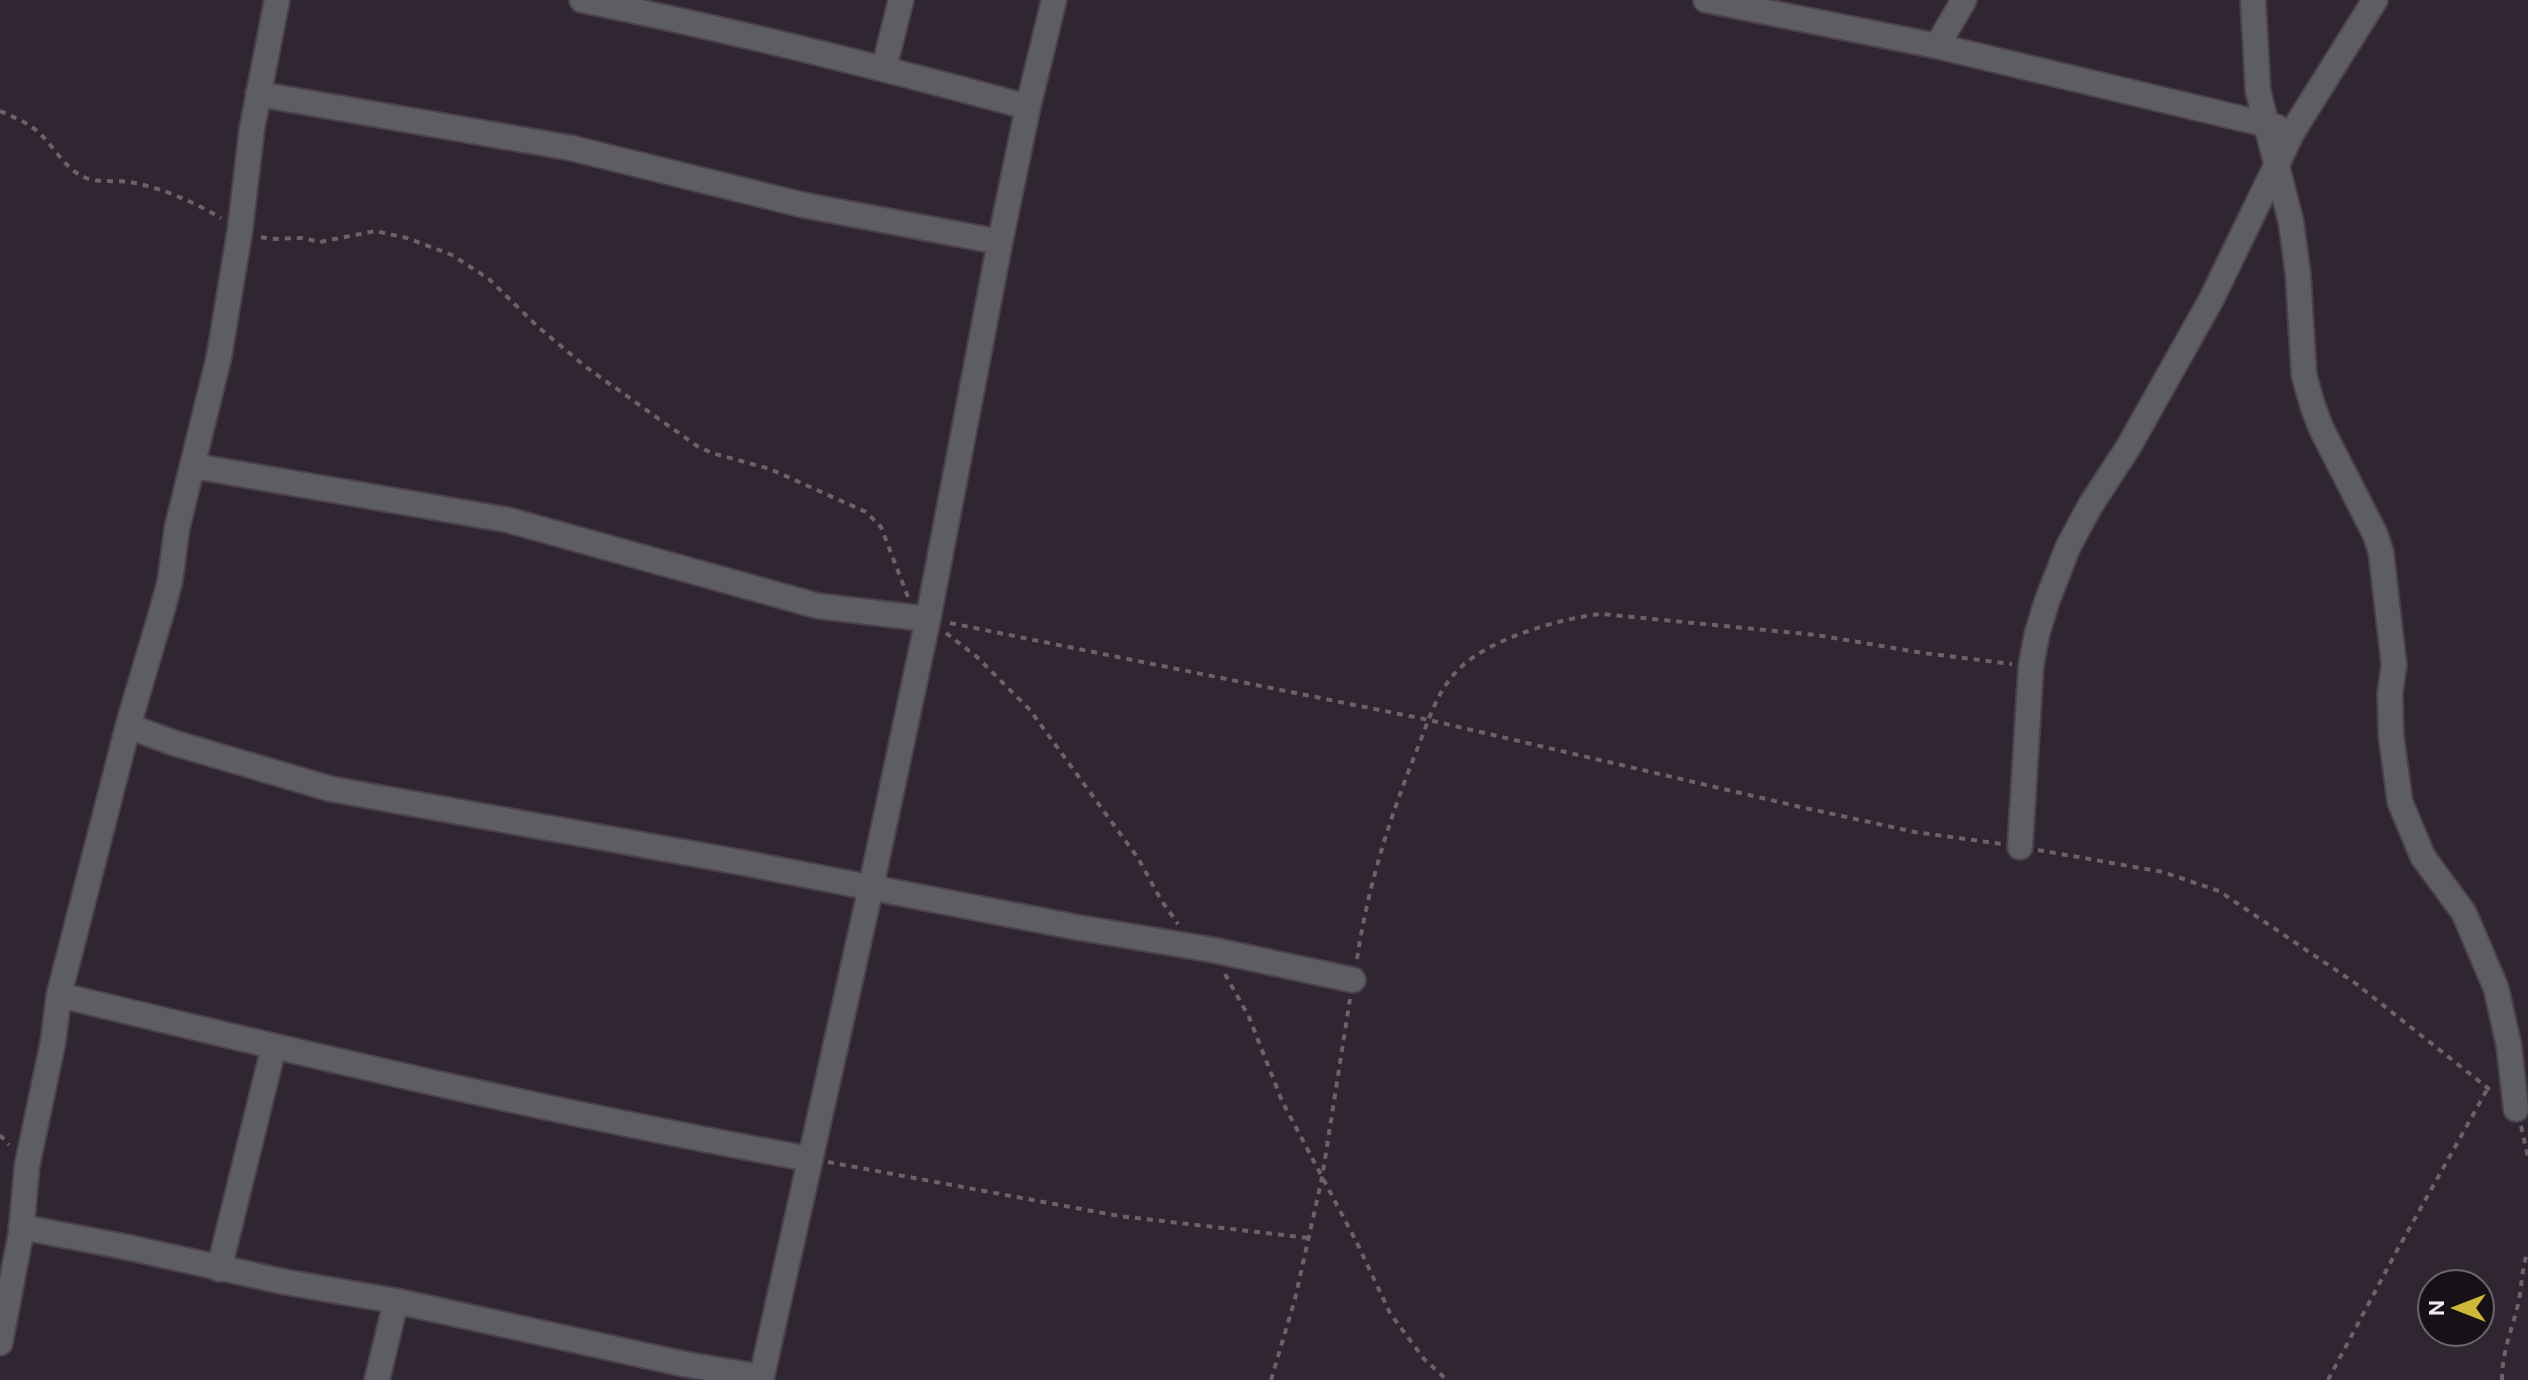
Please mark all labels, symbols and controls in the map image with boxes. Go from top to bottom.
north arrow [2416,1268,2496,1348]
text: N [2422,1300,2451,1316]

